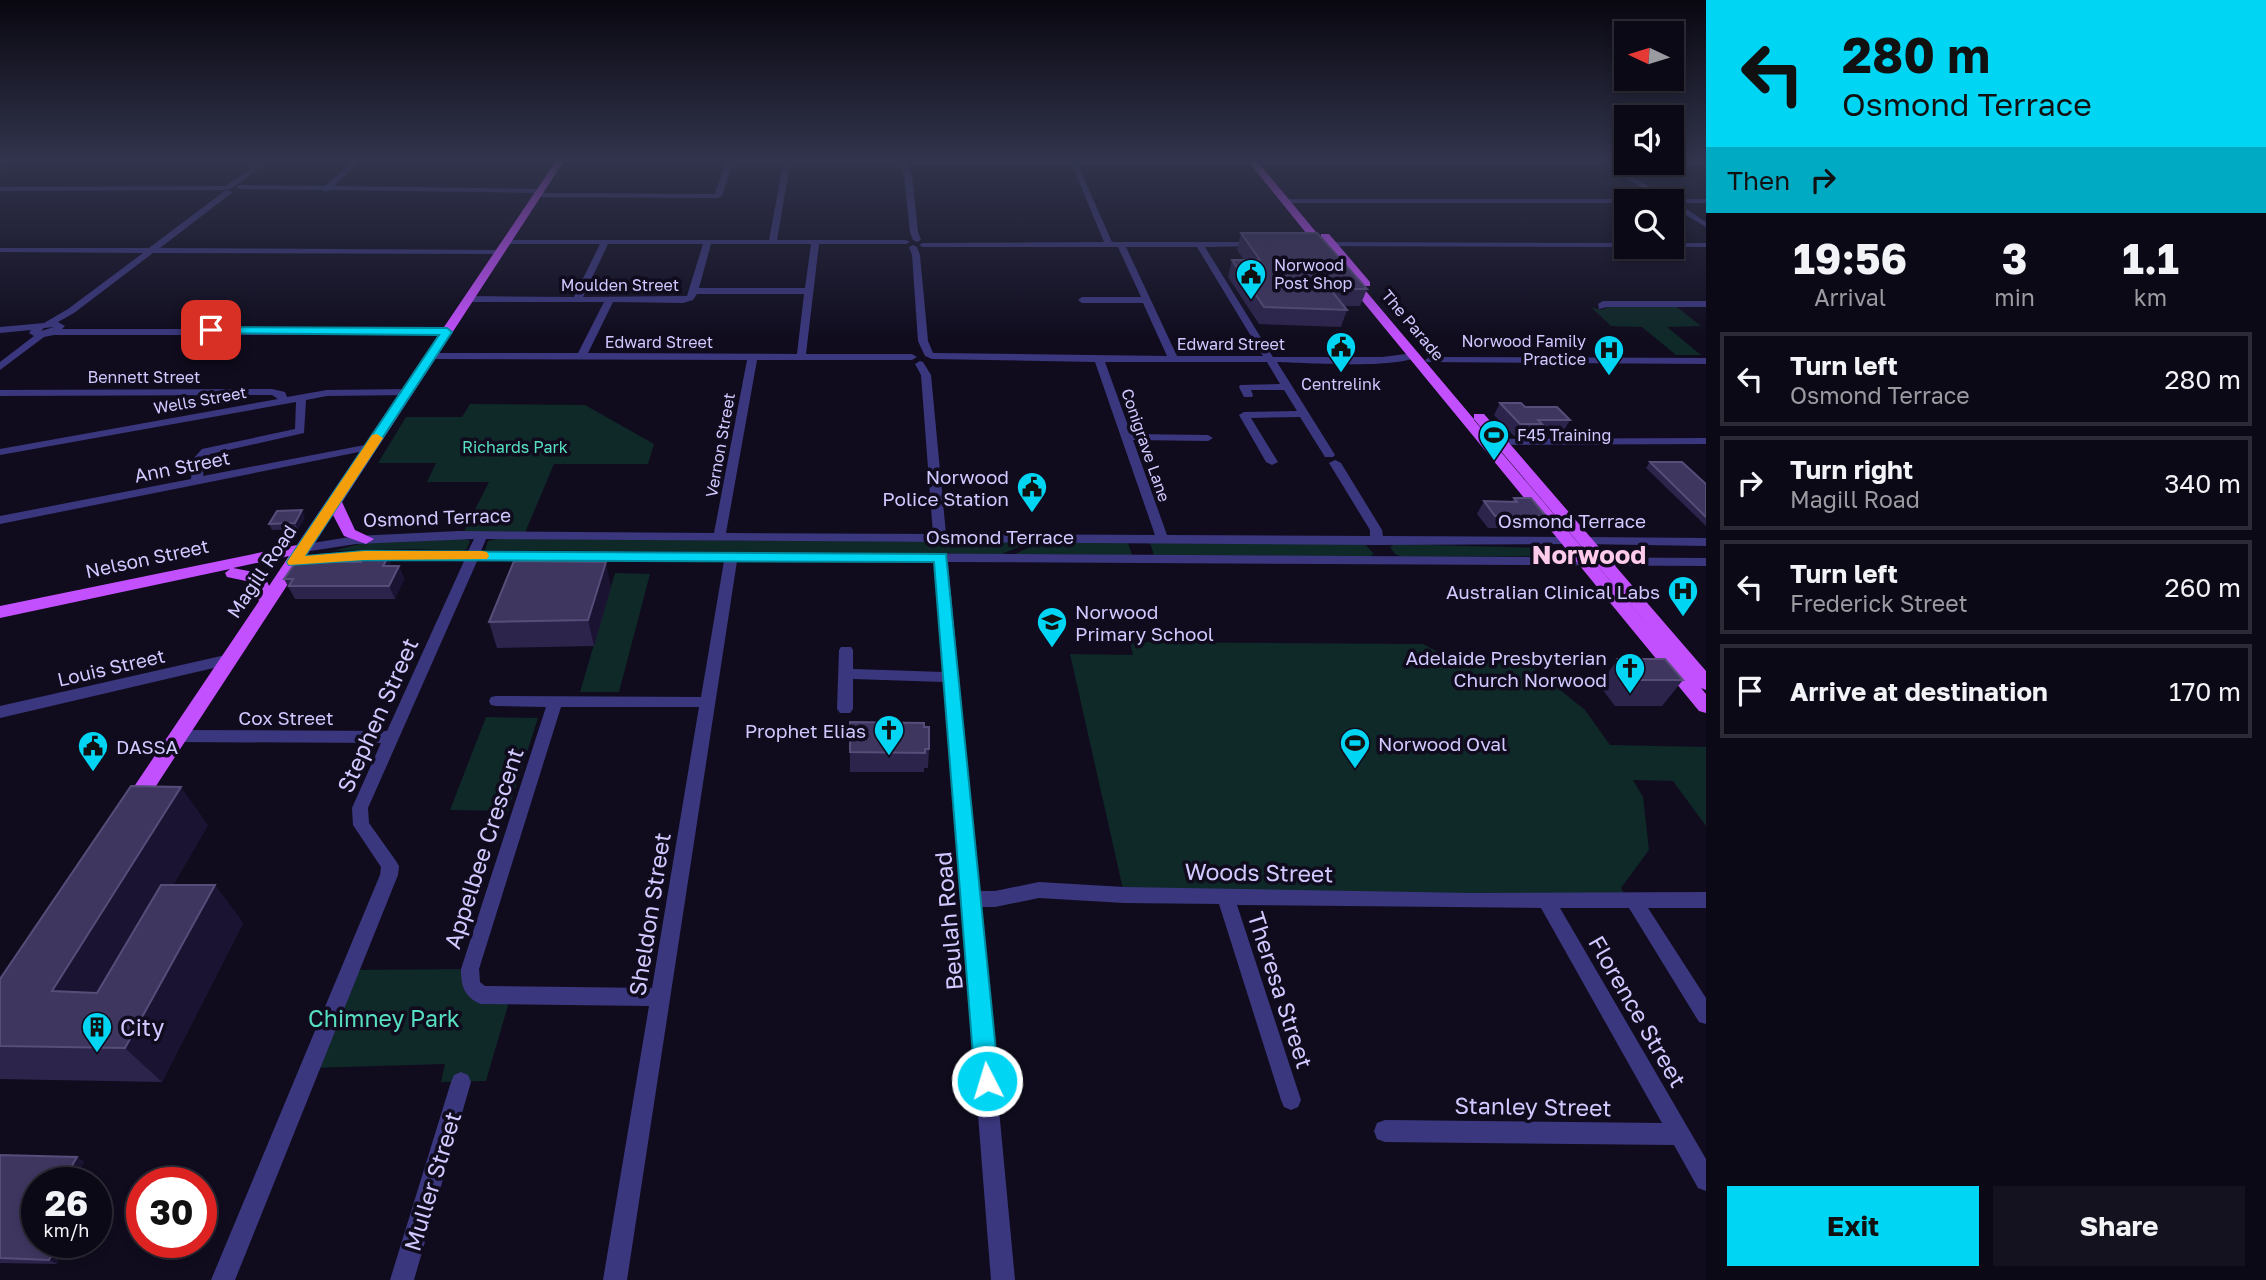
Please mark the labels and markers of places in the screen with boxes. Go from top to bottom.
place label: Norwood Post Shop [1274,255,1352,293]
public building icon: Norwood Post Shop [1234,257,1268,301]
pin [181,300,241,360]
public building icon: Centrelink [1324,330,1358,374]
place label: Norwood Family Practice [1461,331,1586,369]
hospital icon: Norwood Family Practice [1592,333,1626,377]
place label: Centrelink [1301,374,1381,394]
sports icon: F45 Training [1477,418,1511,462]
place label: F45 Training [1517,425,1611,445]
place label: Norwood Police Station [882,465,1009,510]
public building icon: Norwood Police Station [1015,470,1049,514]
hospital icon: Australian Clinical Labs [1666,574,1700,618]
place label: Australian Clinical Labs [1446,580,1660,603]
place label: Norwood Primary School [1075,600,1214,645]
school or university icon: Norwood Primary School [1035,605,1069,649]
place label: Adelaide Presbyterian Church Norwood [1406,646,1607,691]
church icon: Adelaide Presbyterian Church Norwood [1613,651,1647,695]
church icon: Prophet Elias [872,713,906,757]
place label: Prophet Elias [745,719,866,742]
sports icon: Norwood Oval [1338,726,1372,770]
public building icon: DASSA [76,729,110,773]
place label: Norwood Oval [1378,732,1507,755]
place label: DASSA [116,735,179,758]
building icon: City [80,1010,114,1054]
place label: City [120,1013,164,1041]

